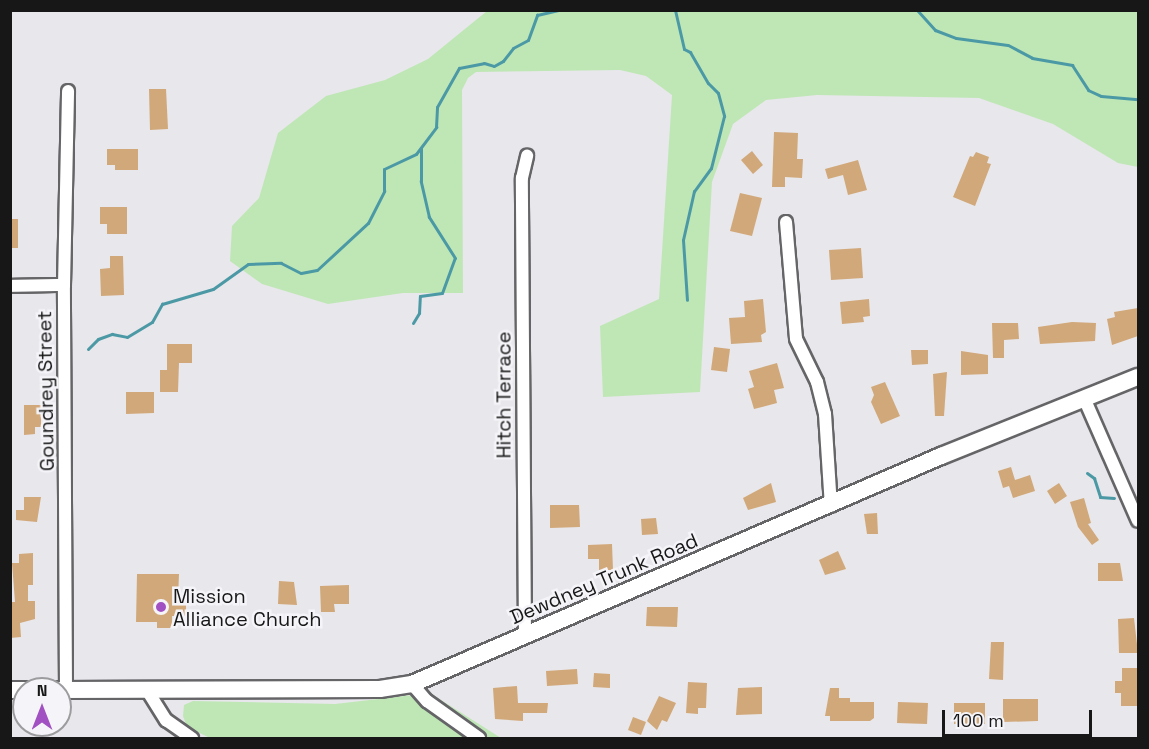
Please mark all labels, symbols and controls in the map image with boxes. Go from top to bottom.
street label: Goundrey Street [33,311,59,471]
street label: Hitch Terrace [492,331,516,459]
street label: Dewdney Trunk Road [506,528,702,630]
place label: Mission Alliance Church [173,584,322,631]
marker: Mission Alliance Church [154,600,168,614]
north arrow [12,677,72,737]
text: N [37,680,47,701]
scale bar [945,698,1095,736]
text: 100 m [953,709,1004,732]

